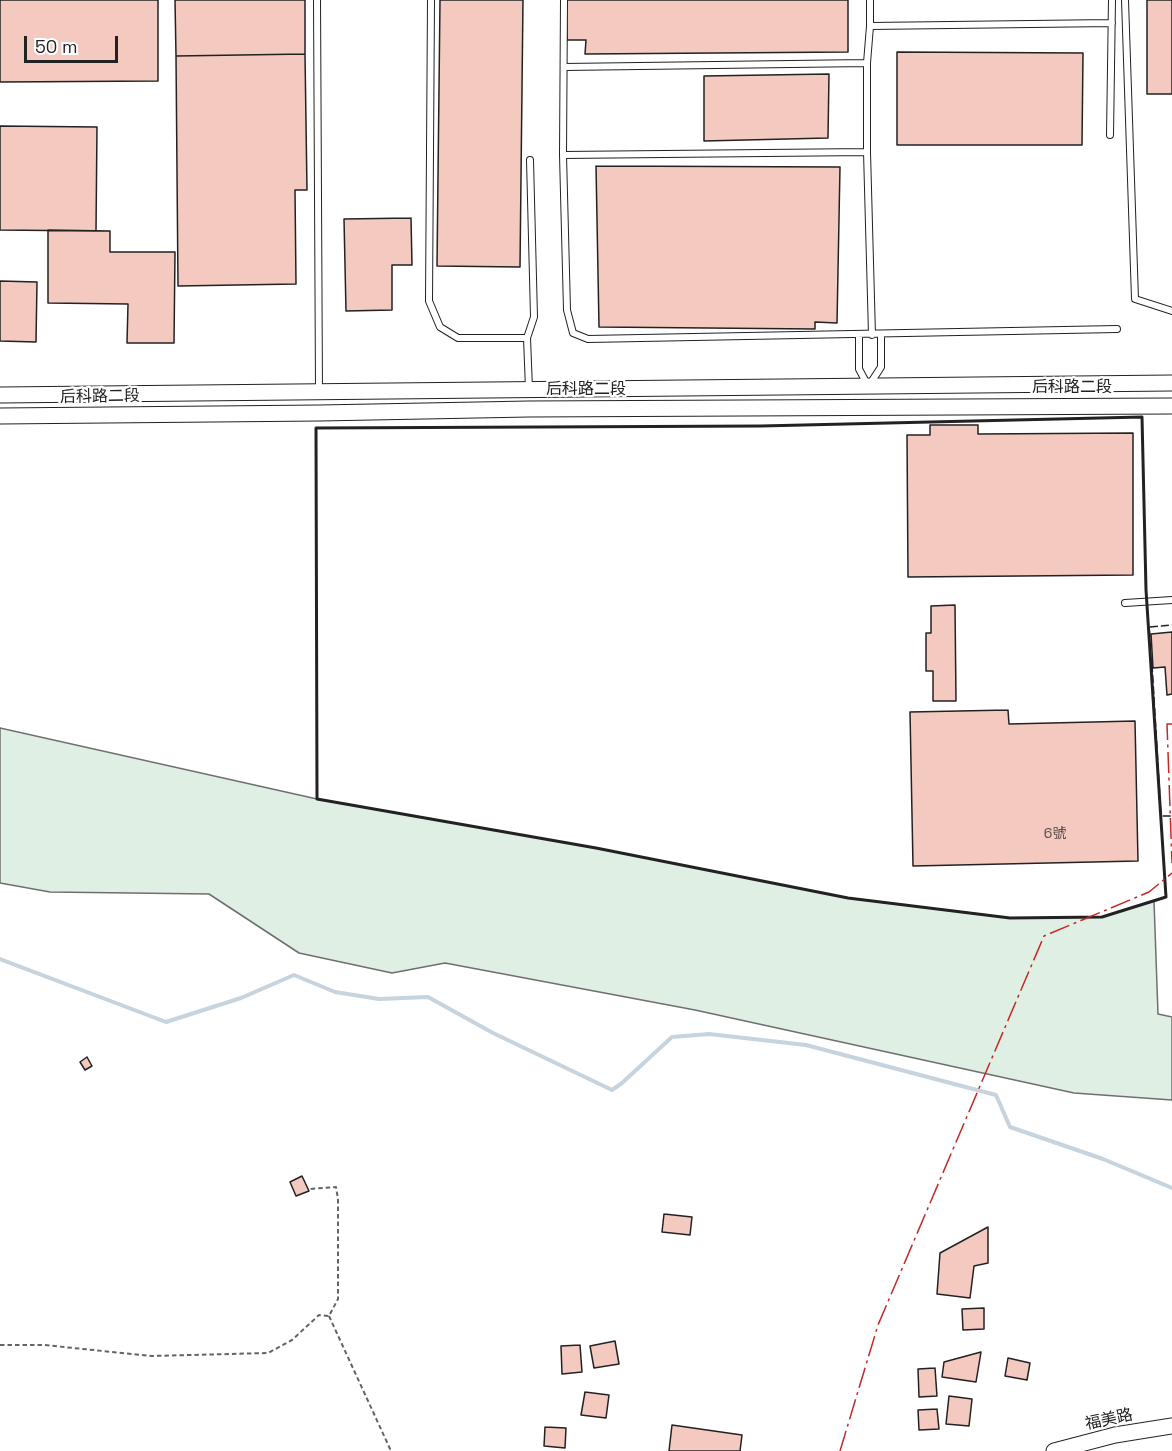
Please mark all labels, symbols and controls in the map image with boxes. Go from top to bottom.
scale bar [27,24,122,62]
text: 50 m [35,35,77,58]
street label: 后科路二段 [1032,378,1112,398]
street label: 后科路二段 [546,380,626,400]
street label: 后科路二段 [60,387,140,407]
house number: 6號 [1044,826,1066,842]
street label: 福美路 [1084,1406,1134,1434]

